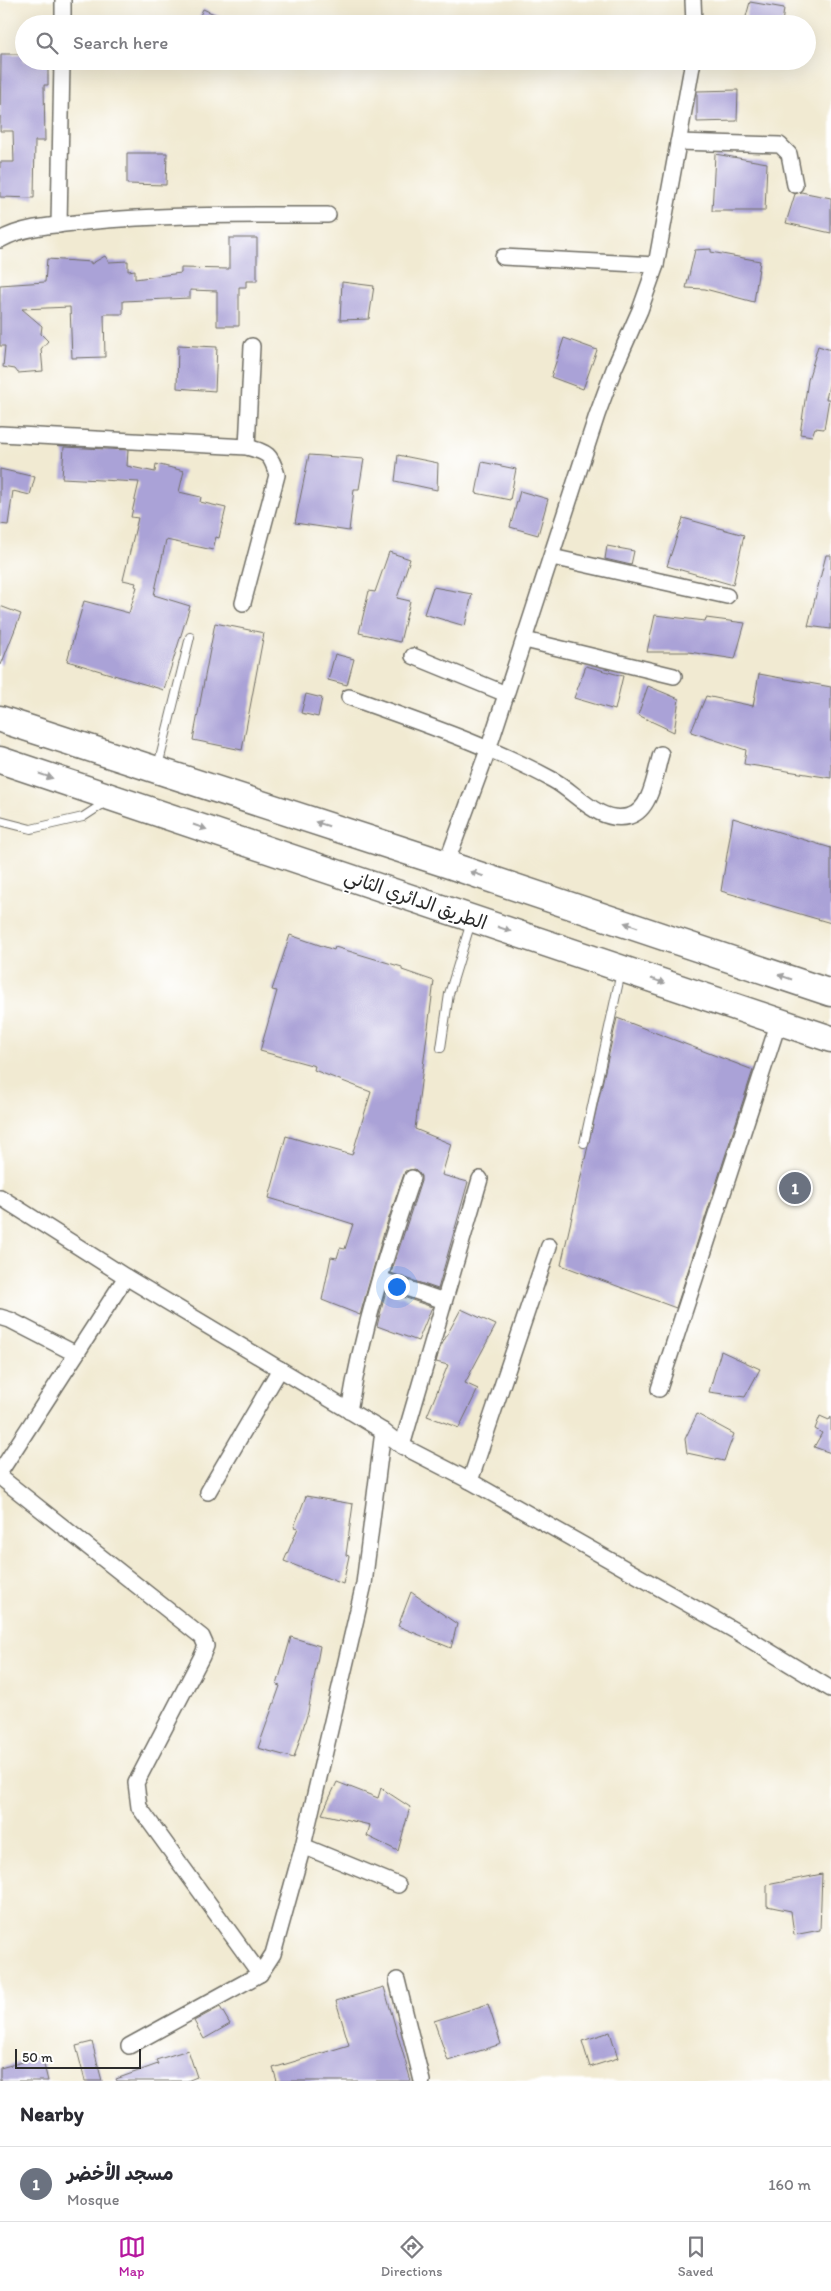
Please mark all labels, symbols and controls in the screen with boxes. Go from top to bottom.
search box [15,15,816,70]
icon: search [33,29,61,57]
text: Search here [73,31,168,54]
one-way arrow [39,772,54,780]
one-way arrow [315,819,330,827]
one-way arrow [193,824,208,832]
street label: الطريق الدائري الثاني [340,864,490,939]
one-way arrow [469,870,484,877]
one-way arrow [623,921,638,929]
one-way arrow [496,926,511,933]
one-way arrow [777,973,792,981]
one-way arrow [651,977,666,985]
pin: 1 [779,1169,811,1207]
your location [384,1274,410,1300]
scale bar [15,2046,141,2069]
text: 50 m [22,2049,53,2066]
text: Nearby [20,2101,84,2126]
text: مسجد الأخضر [67,2162,174,2185]
text: 1 [32,2175,40,2194]
text: 160 m [768,2175,811,2194]
text: Mosque [67,2190,120,2209]
tab: Map [118,2233,146,2280]
tab: Directions [381,2233,442,2280]
tab: Saved [678,2233,713,2280]

